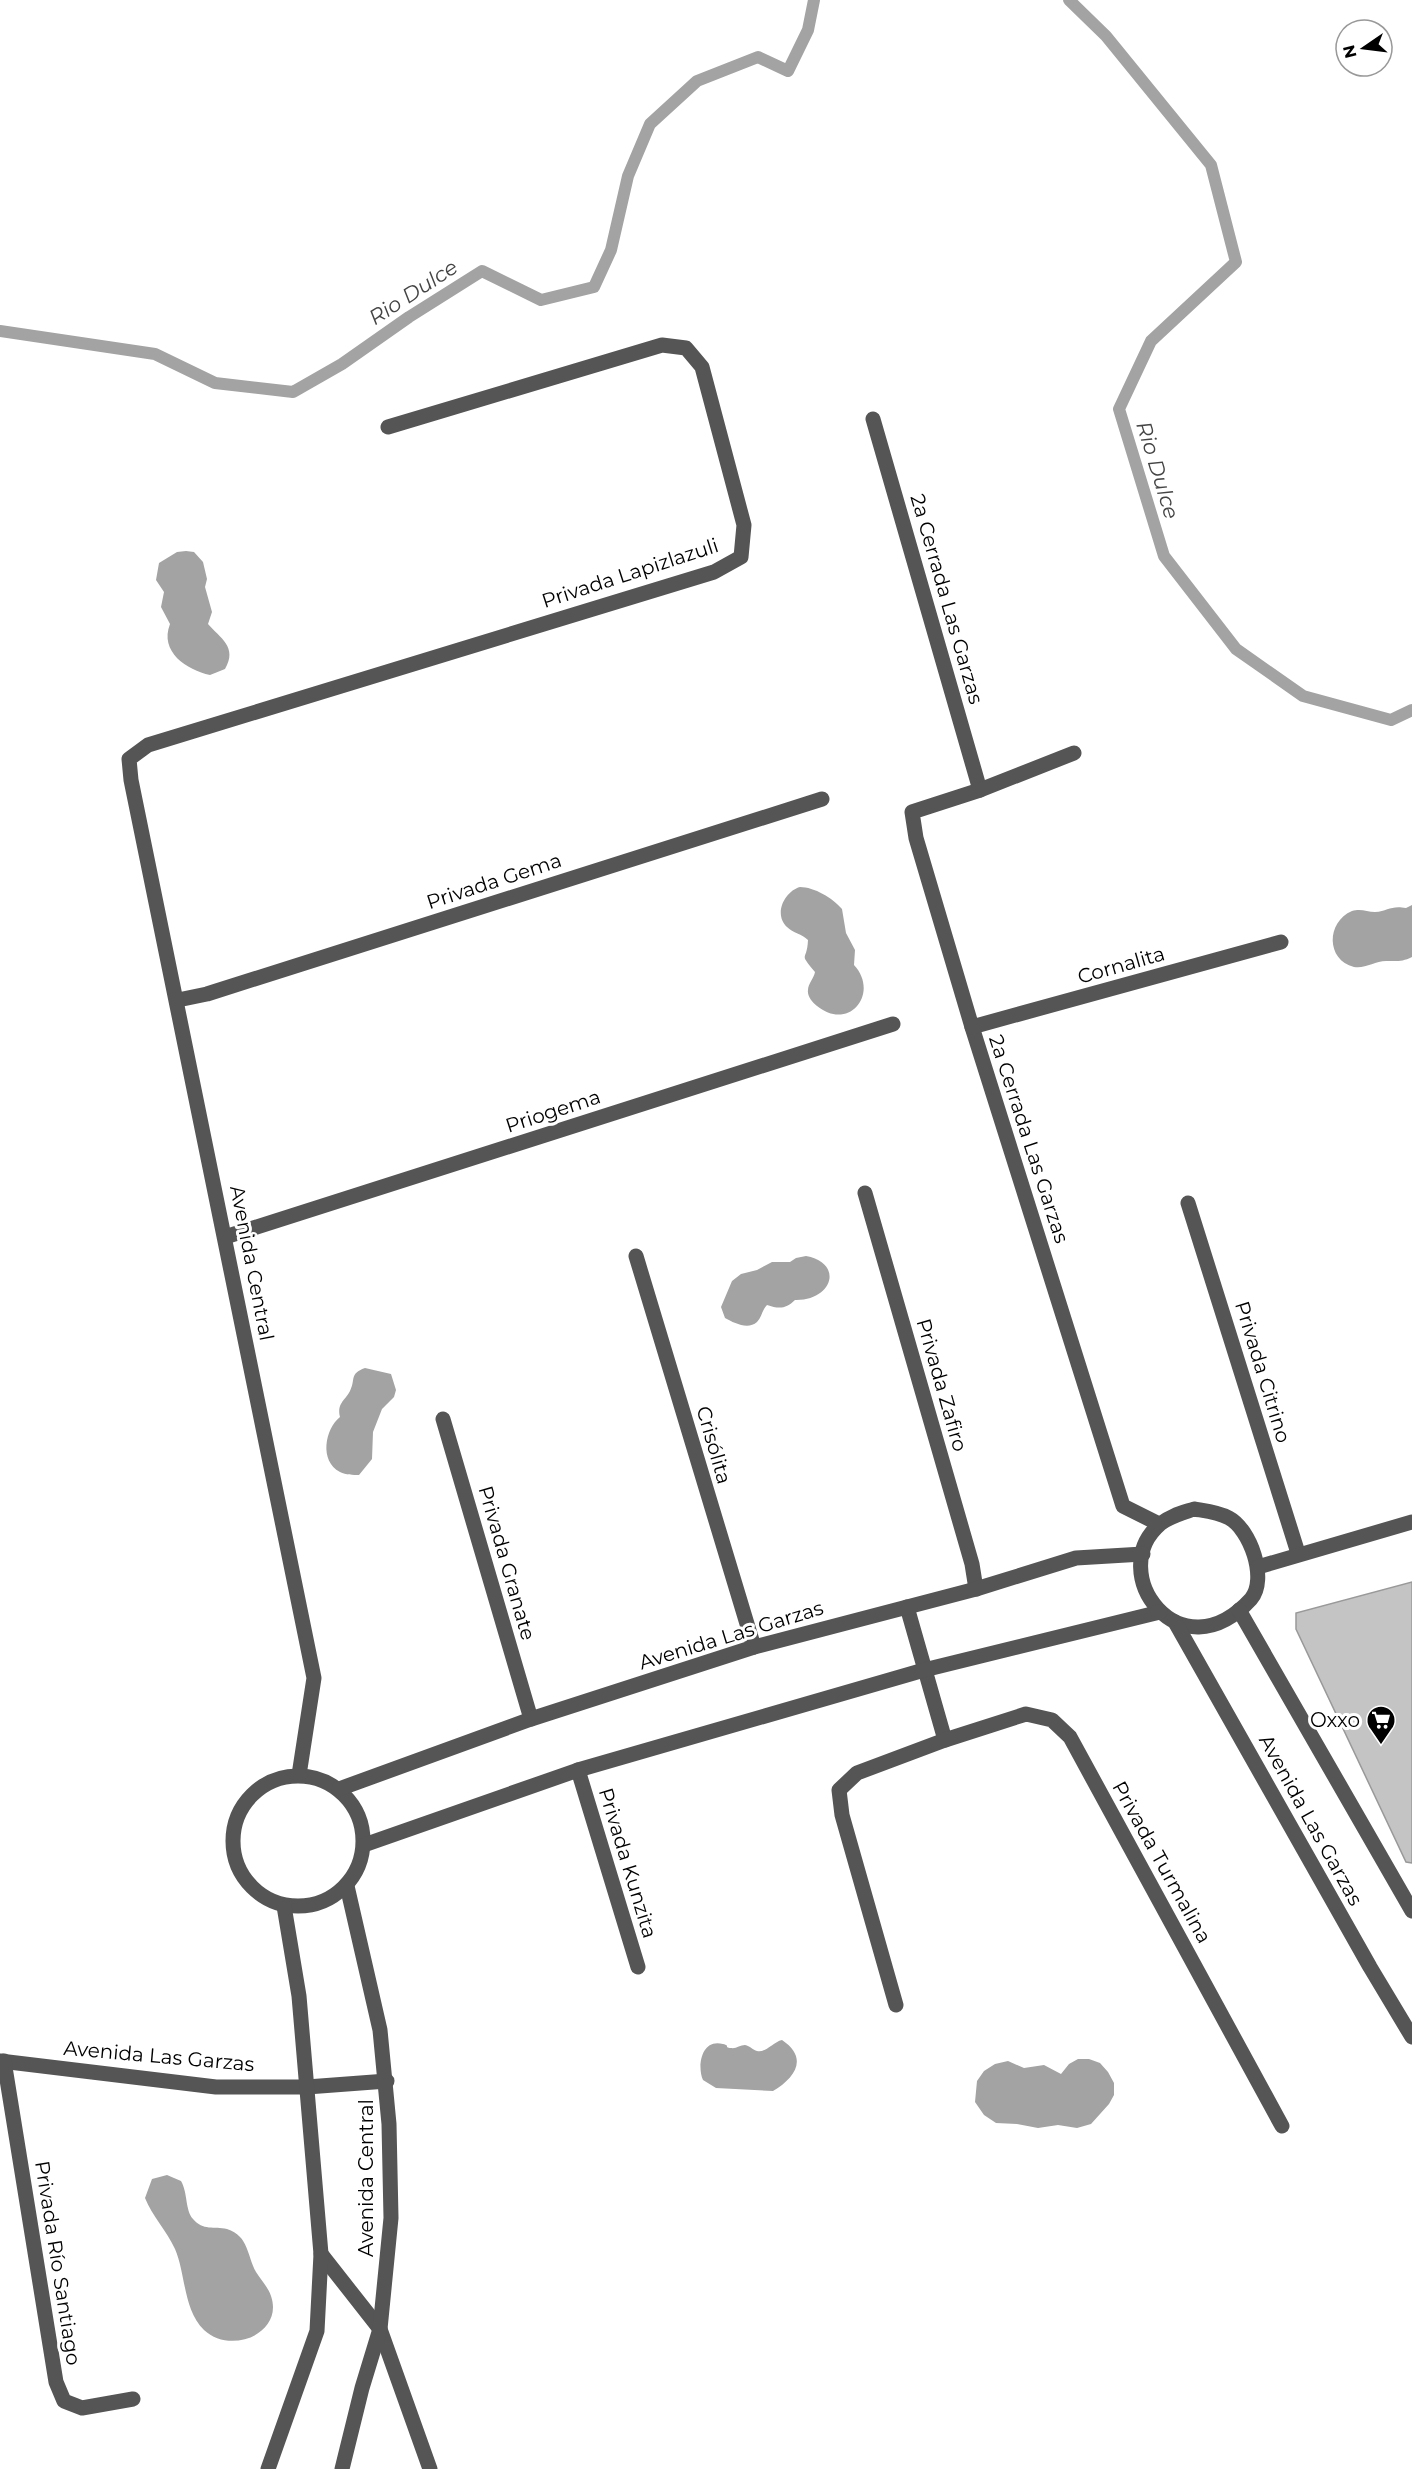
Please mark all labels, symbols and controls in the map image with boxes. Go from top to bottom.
north arrow [1334,18,1394,78]
text: N [1339,43,1361,60]
water label: Rio Dulce [364,254,462,330]
water label: Rio Dulce [1131,418,1185,522]
street label: 2a Cerrada Las Garzas [906,491,989,707]
street label: Privada Lapizlazuli [539,533,721,613]
street label: Privada Gema [423,848,565,914]
street label: Cornalita [1075,941,1167,989]
street label: 2a Cerrada Las Garzas [984,1032,1074,1246]
street label: Priogema [502,1084,604,1138]
street label: Avenida Central [225,1183,279,1343]
street label: Privada Citrino [1230,1298,1296,1446]
street label: Privada Zafiro [912,1316,972,1454]
street label: Crisólita [691,1403,737,1487]
street label: Privada Granate [473,1483,541,1643]
street label: Avenida Las Garzas [636,1595,826,1674]
supermarket icon: Oxxo [1365,1704,1397,1746]
place label: Oxxo [1310,1708,1360,1732]
street label: Avenida Las Garzas [1254,1730,1368,1910]
street label: Privada Turmalina [1107,1777,1217,1947]
street label: Privada Kunzita [594,1785,662,1941]
street label: Avenida Las Garzas [63,2036,256,2076]
street label: Avenida Central [354,2099,378,2257]
street label: Privada Río Santiago [30,2159,86,2367]

